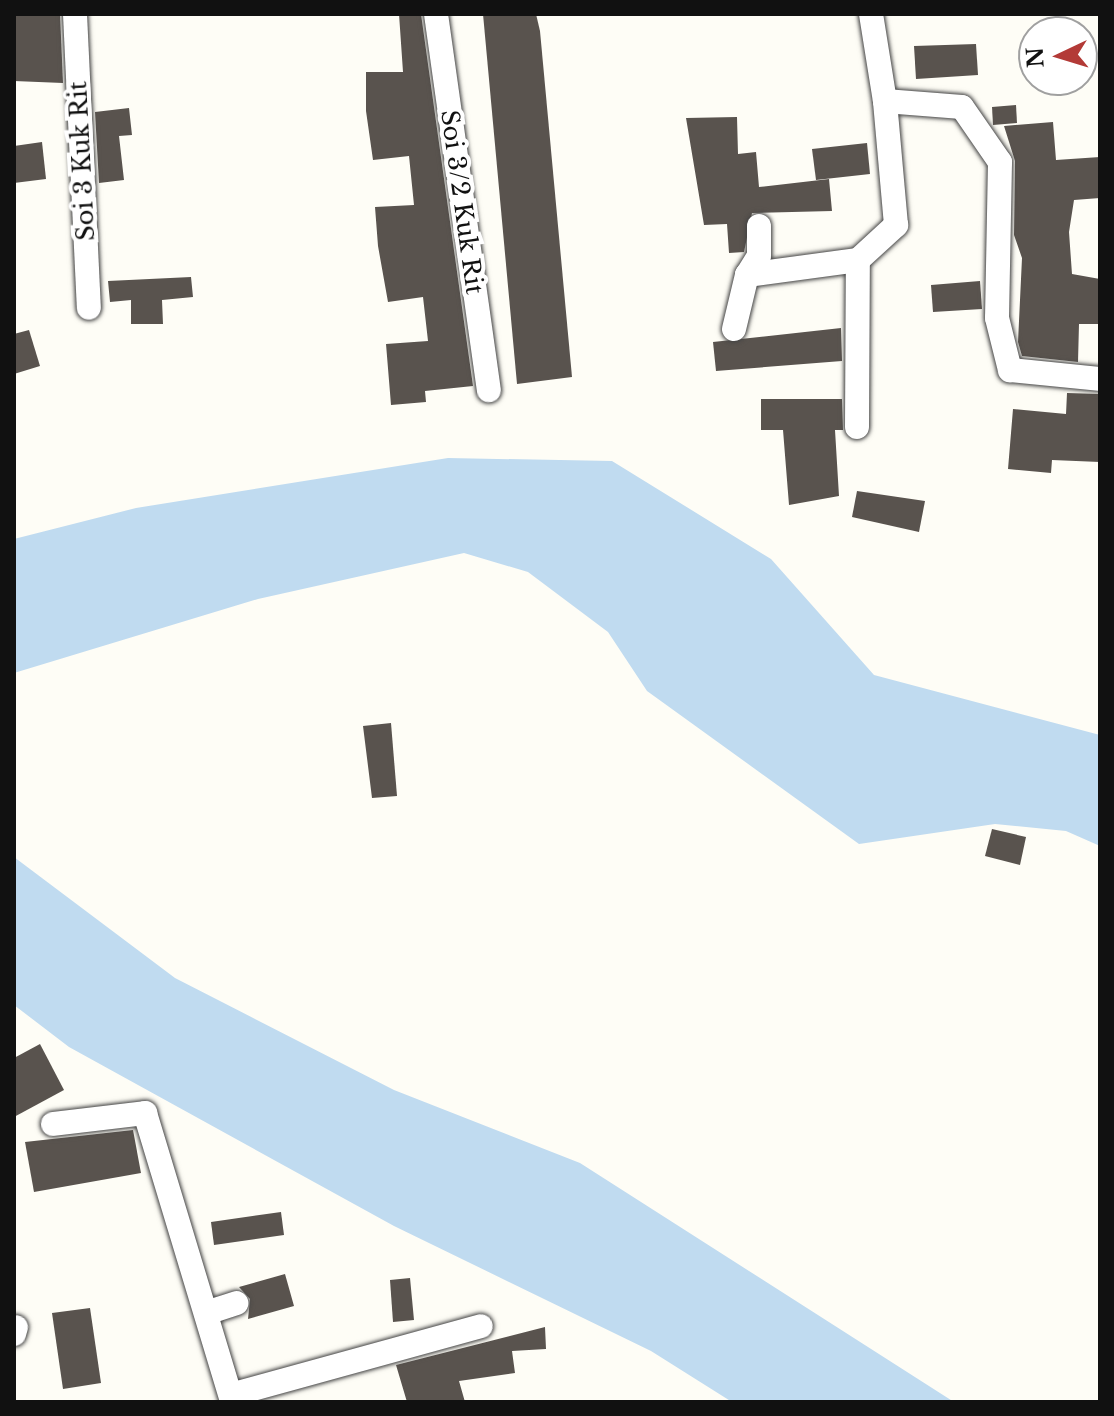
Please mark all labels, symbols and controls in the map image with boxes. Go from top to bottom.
north arrow [1018,16,1098,96]
text: N [1021,46,1050,69]
street label: Soi 3 Kuk Rit [63,80,101,242]
street label: Soi 3/2 Kuk Rit [435,108,489,296]

